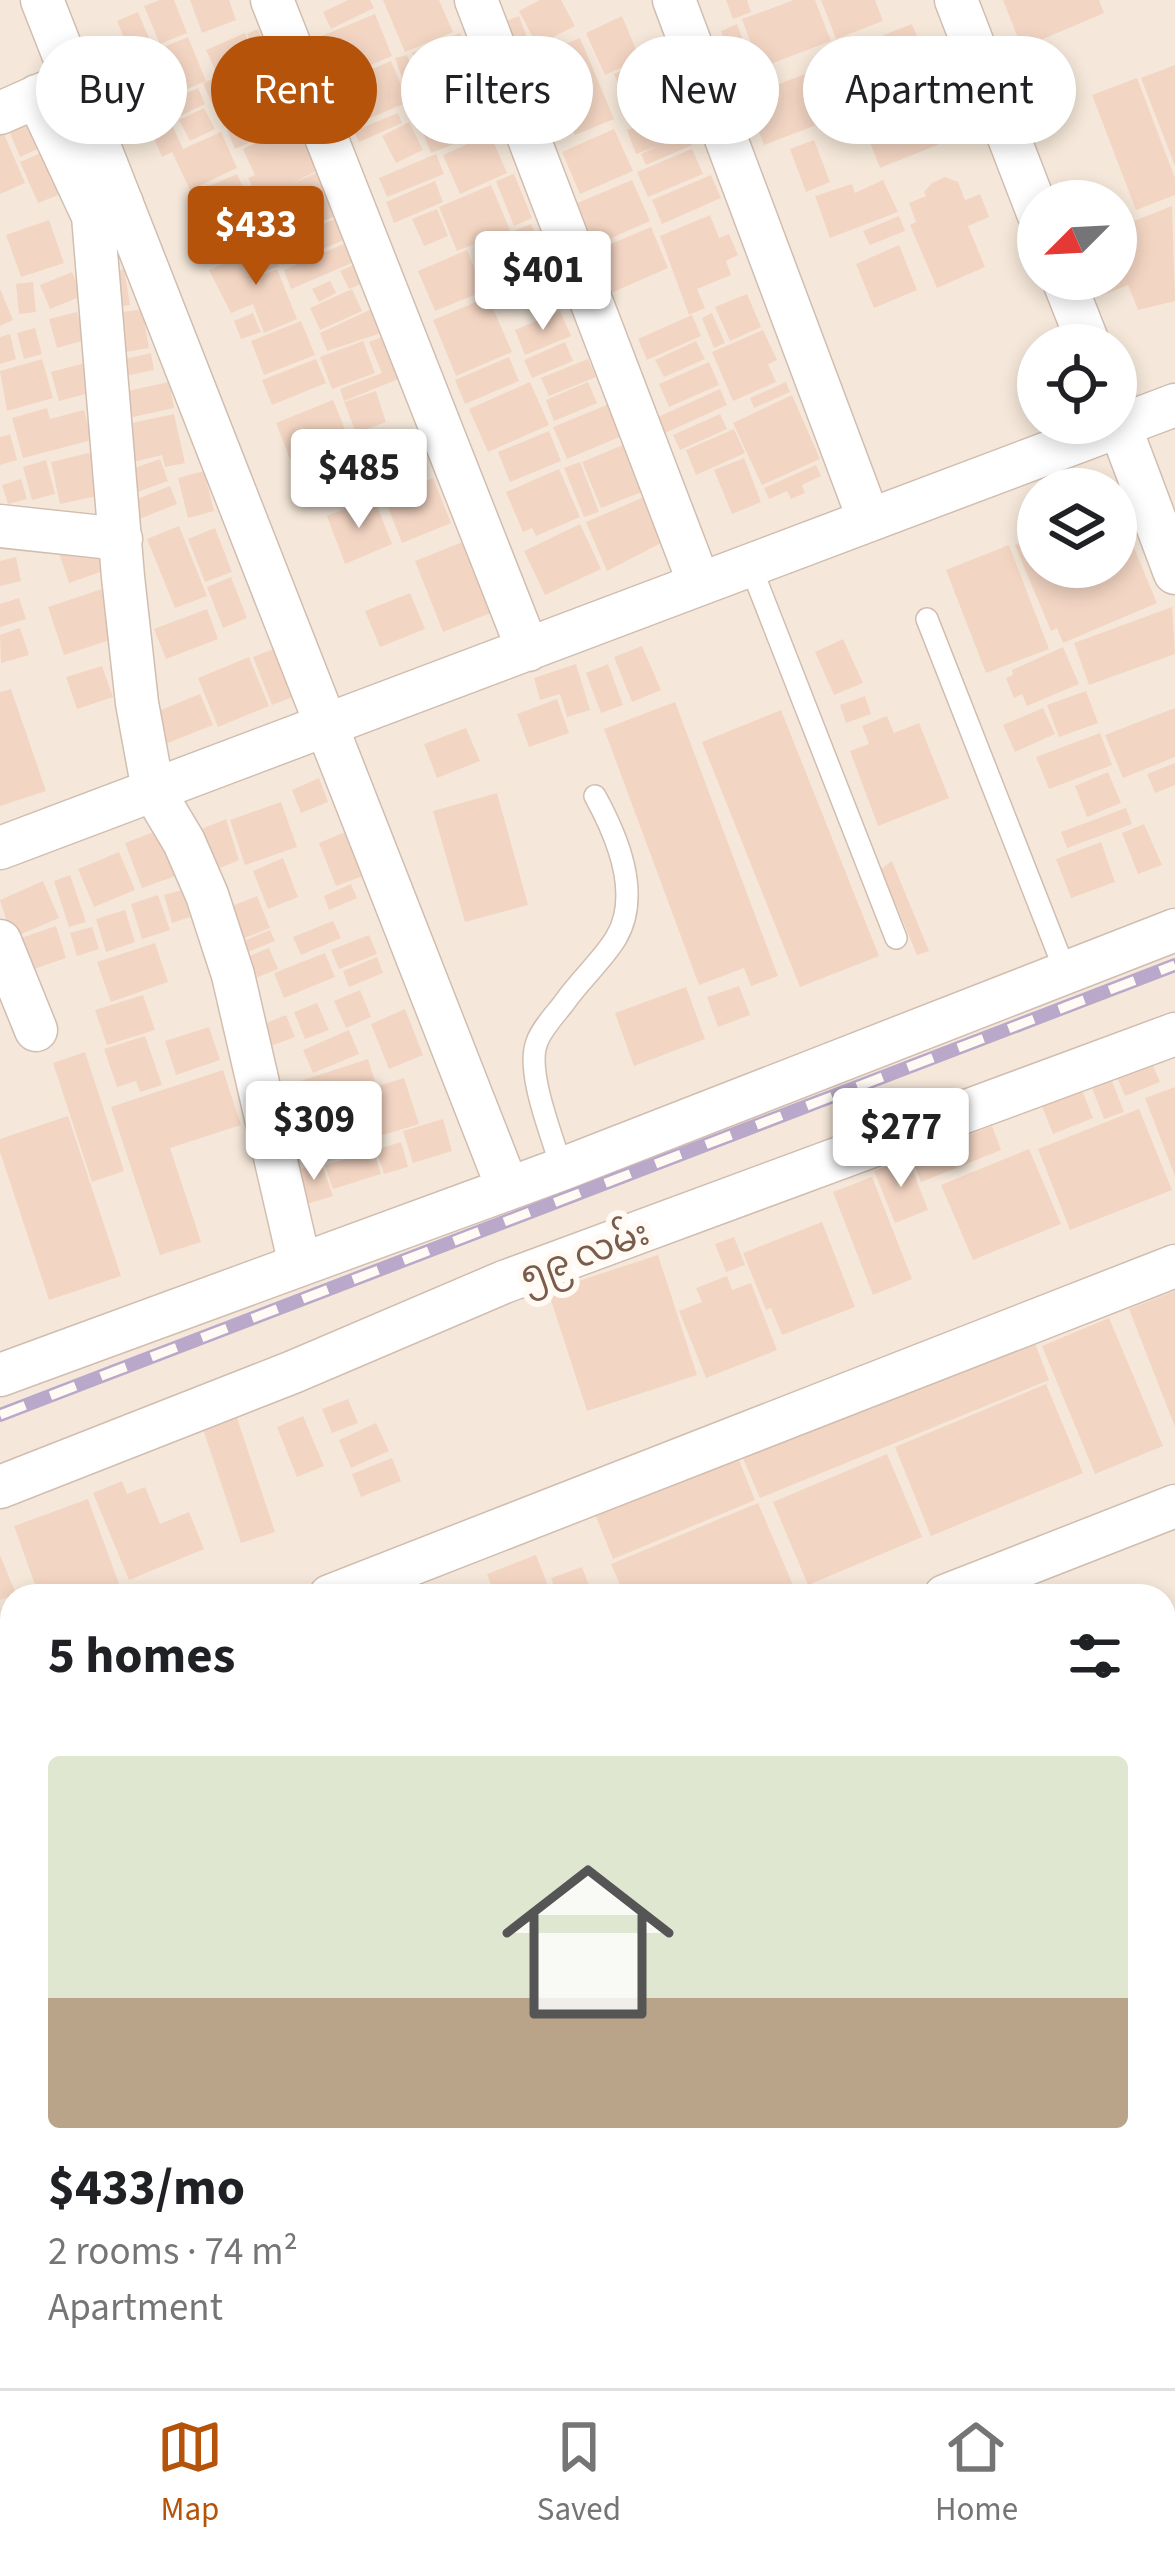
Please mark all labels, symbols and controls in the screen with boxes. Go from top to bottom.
chip: Buy [36,36,187,144]
chip: Rent [211,36,377,144]
chip: Filters [401,36,593,144]
chip: New [617,36,779,144]
chip: Apartment [803,36,1076,144]
north arrow [1017,180,1137,300]
map controls [1017,180,1137,588]
pin: $433 [185,186,327,288]
text: $433 [215,197,297,253]
pin: $401 [472,231,614,333]
text: $401 [502,242,584,298]
button: locate [1017,324,1137,444]
pin: $485 [288,429,430,531]
text: $485 [318,440,400,496]
button: layers [1017,468,1137,588]
pin: $309 [243,1081,385,1183]
pin: $277 [830,1088,972,1190]
text: $309 [273,1092,355,1148]
text: $277 [860,1099,942,1155]
street label: ၅၉ လမ်း [512,1207,658,1304]
text: 5 homes [48,1620,235,1692]
icon: filters [1062,1623,1128,1689]
icon: home [480,1834,696,2050]
text: $433/mo [48,2152,245,2224]
text: 2 rooms · 74 m² [48,2224,298,2280]
text: Apartment [48,2280,223,2336]
tab: Map [157,2414,223,2533]
tab: Saved [537,2414,621,2533]
tab: Home [935,2414,1018,2533]

